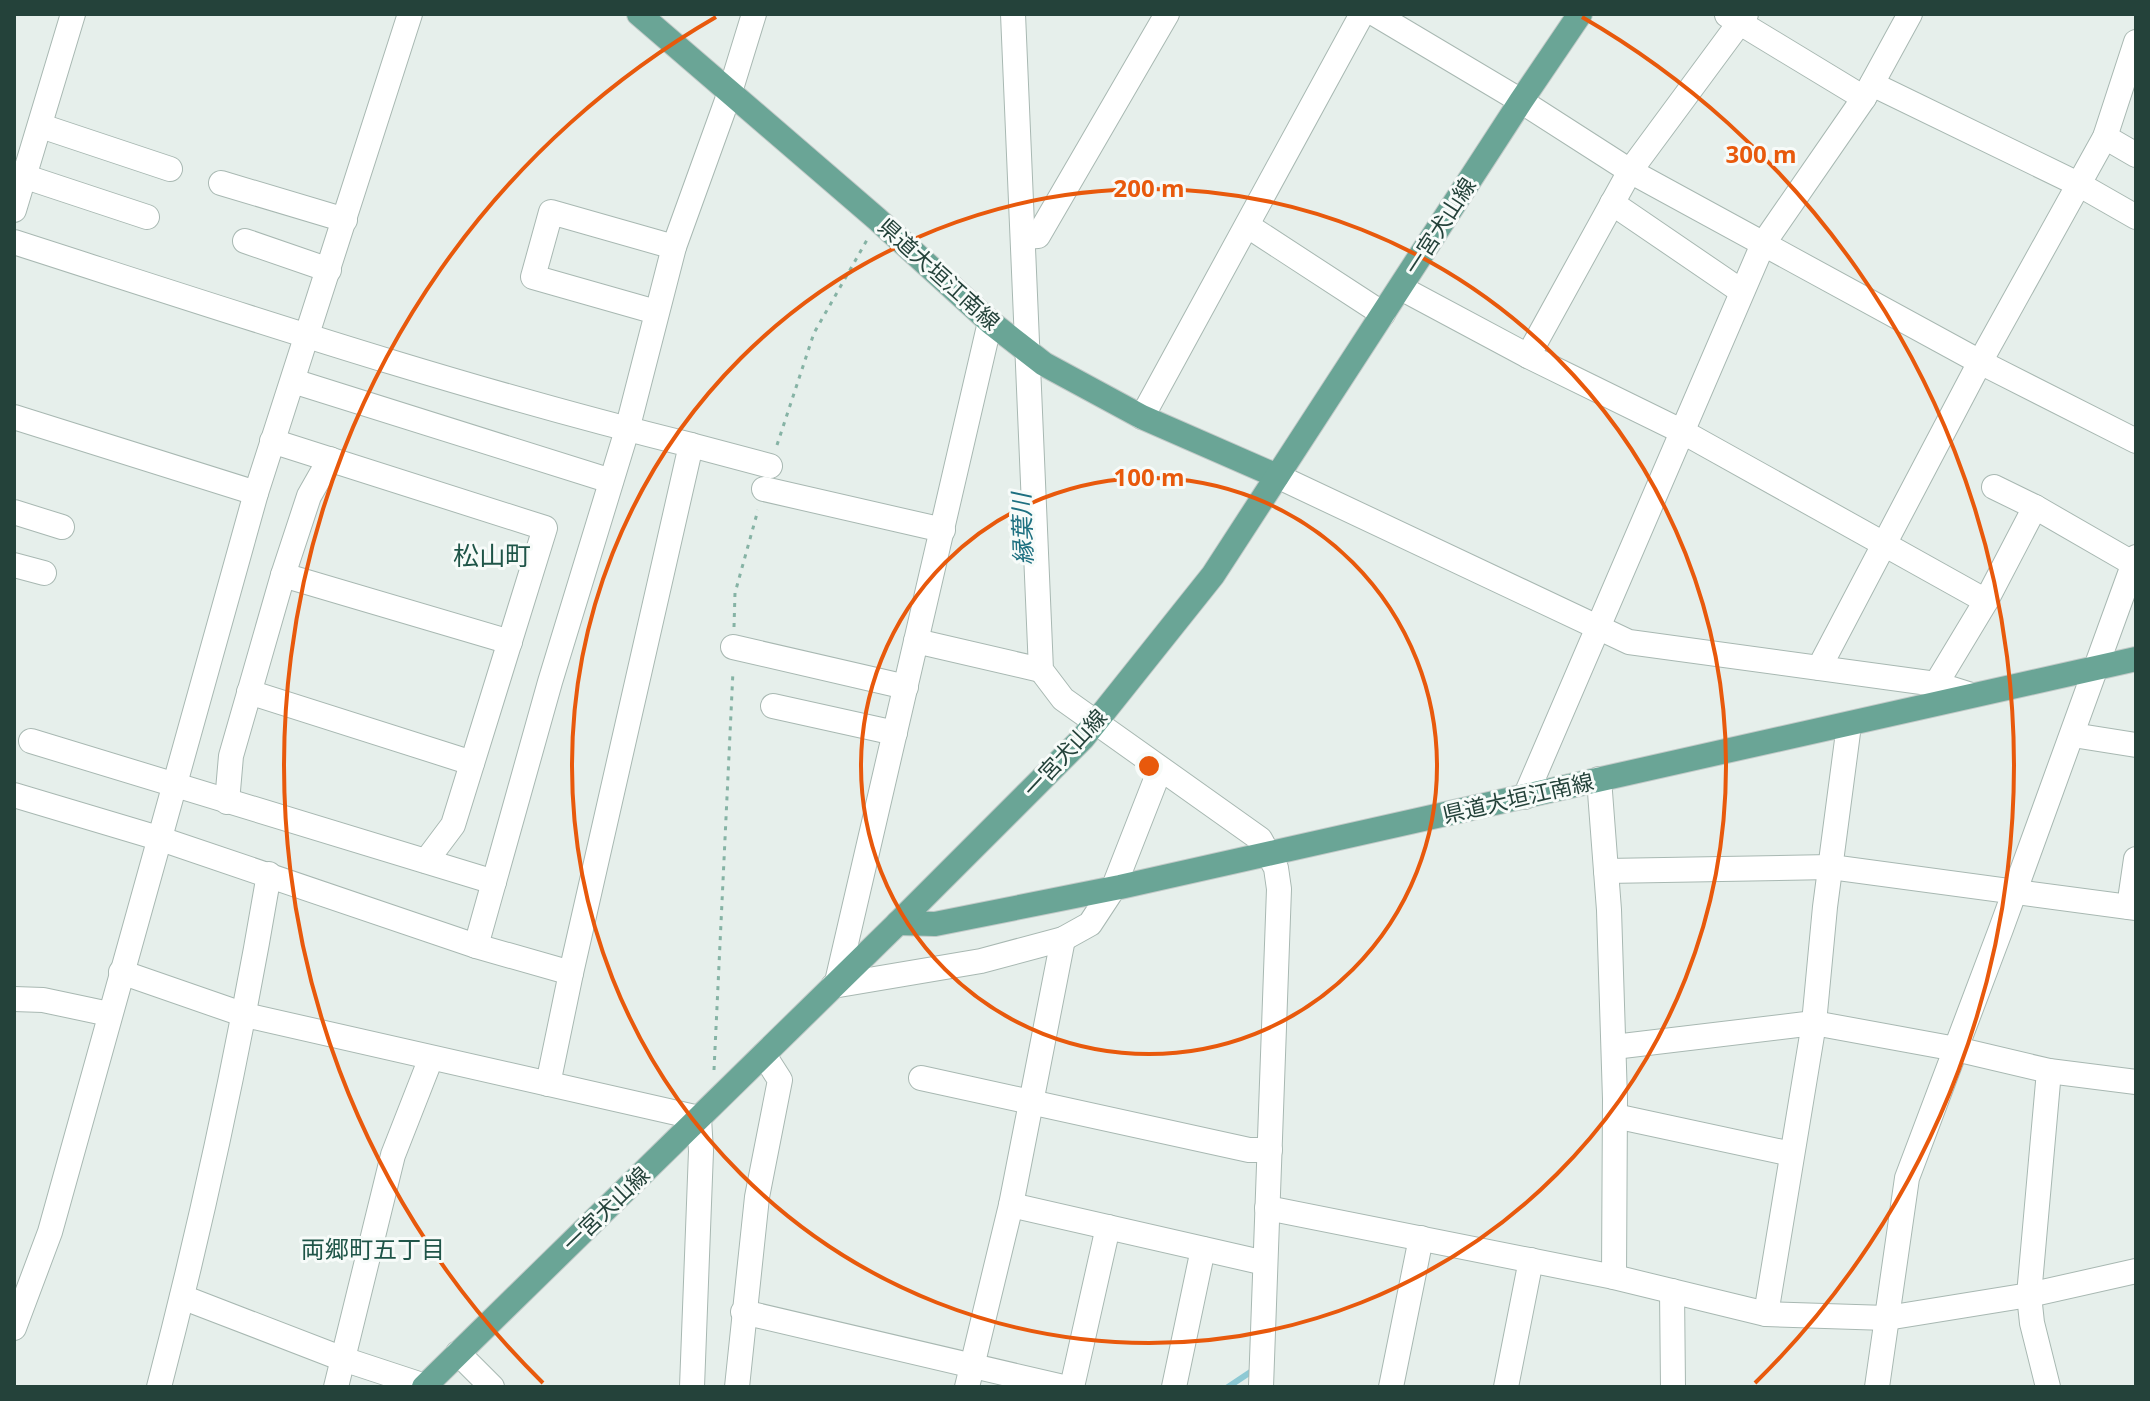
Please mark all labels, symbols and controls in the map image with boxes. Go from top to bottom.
text: 300 m [1726,137,1796,170]
text: 200 m [1114,171,1184,204]
street label: 一宮犬山線 [1397,171,1482,280]
street label: 県道大垣江南線 [872,211,1007,336]
text: 100 m [1114,460,1184,493]
water label: 縁葉川 [1004,490,1039,566]
district label: 松山町 [453,537,531,573]
street label: 一宮犬山線 [1016,702,1113,803]
centre of rings [1135,752,1163,780]
street label: 県道大垣江南線 [1439,765,1596,829]
street label: 一宮犬山線 [555,1159,655,1257]
district label: 両郷町五丁目 [301,1232,445,1265]

